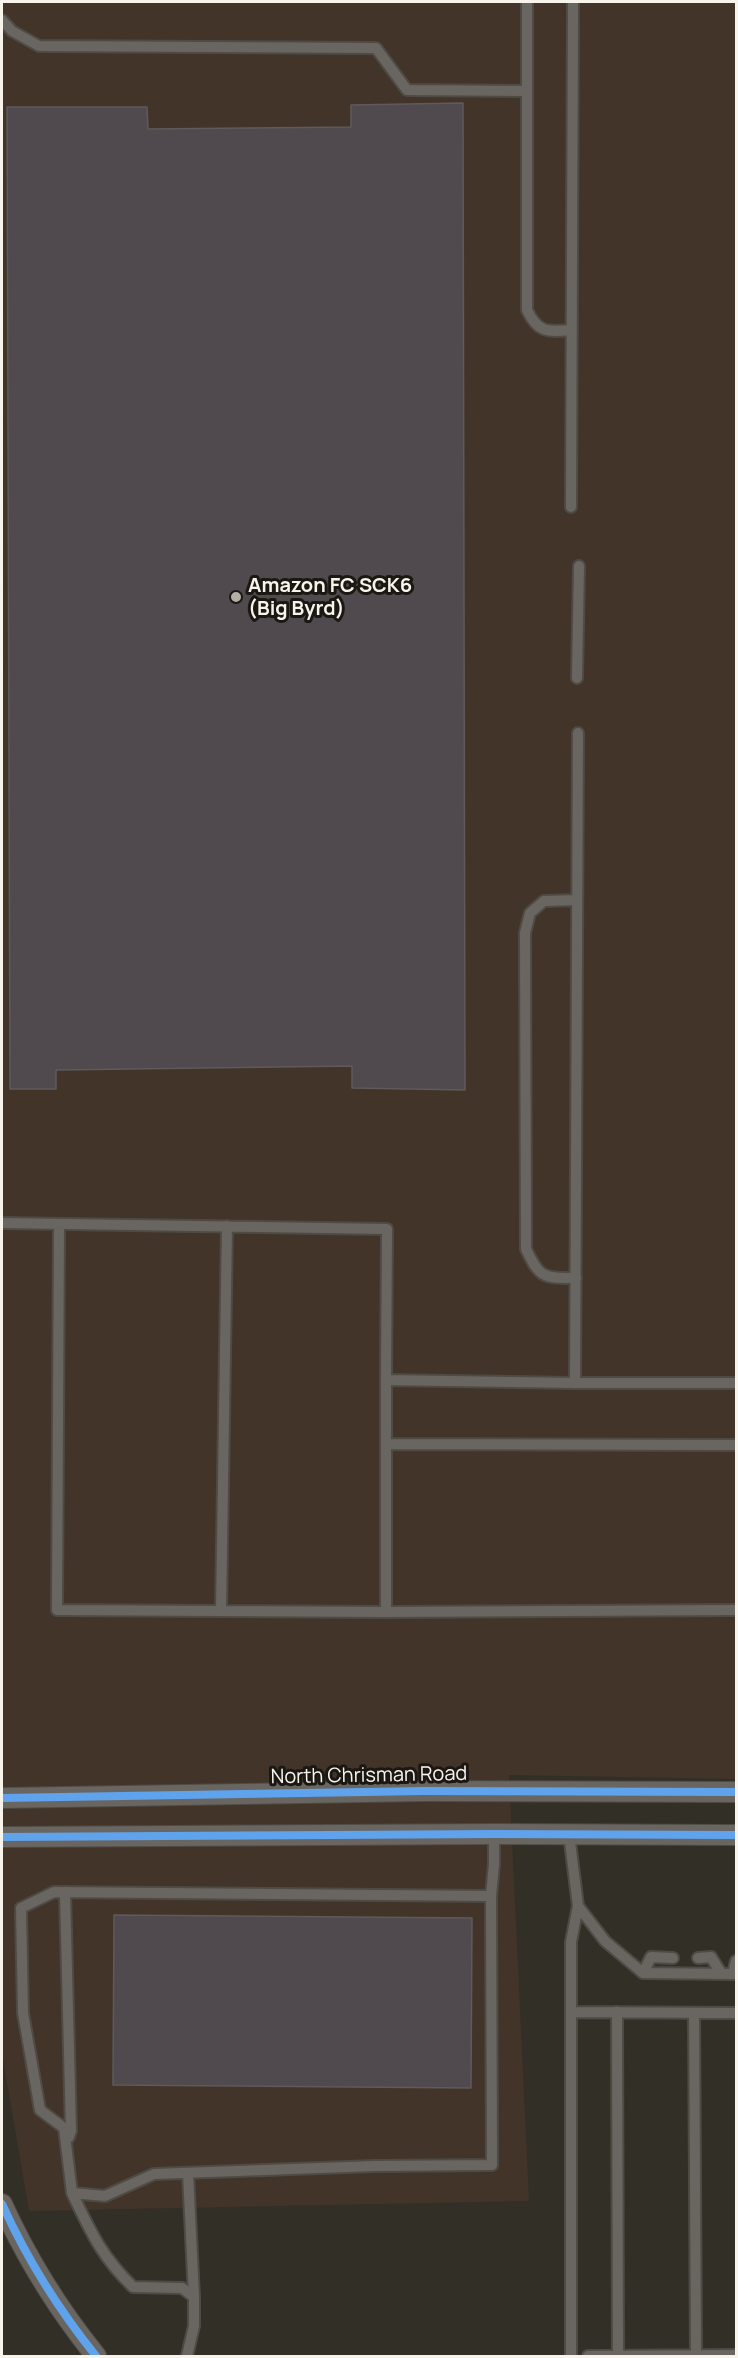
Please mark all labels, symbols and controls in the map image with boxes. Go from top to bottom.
place label: Amazon FC SCK6 (Big Byrd) [248,574,412,621]
marker: Amazon FC SCK6 (Big Byrd) [229,590,243,604]
street label: North Chrisman Road [271,1762,467,1790]

